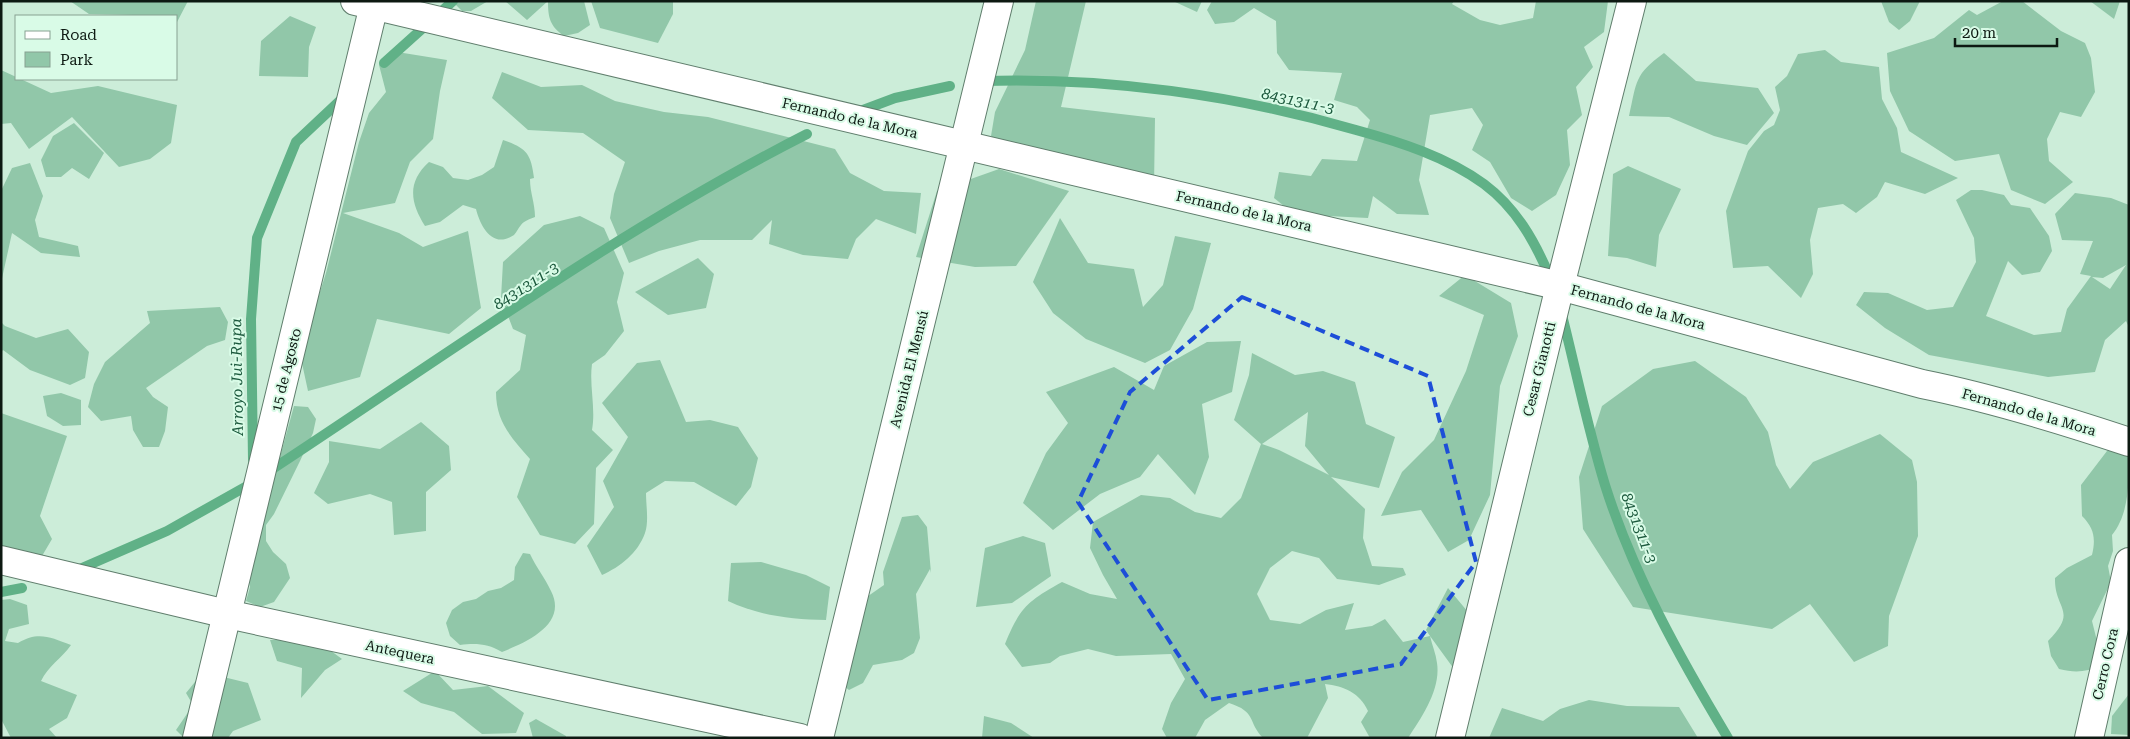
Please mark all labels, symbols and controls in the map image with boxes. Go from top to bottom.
legend [15,15,178,80]
scale bar [1955,15,2058,47]
text: 20 m [1962,24,1997,42]
text: Road [60,26,97,44]
text: Park [60,51,94,69]
water label: 8431311-3 [1260,85,1336,117]
street label: Fernando de la Mora [781,95,920,141]
street label: Fernando de la Mora [1175,188,1314,234]
water label: 8431311-3 [490,258,562,314]
street label: Fernando de la Mora [1569,281,1707,333]
street label: Avenida El Mensú [887,308,931,429]
water label: Arroyo Jui-Rupa [227,318,247,437]
street label: Cesar Gianotti [1520,320,1559,418]
street label: 15 de Agosto [268,326,304,414]
street label: Fernando de la Mora [1960,385,2098,439]
water label: 8431311-3 [1617,490,1661,566]
street label: Cerro Cora [2089,626,2121,701]
street label: Antequera [364,637,436,667]

